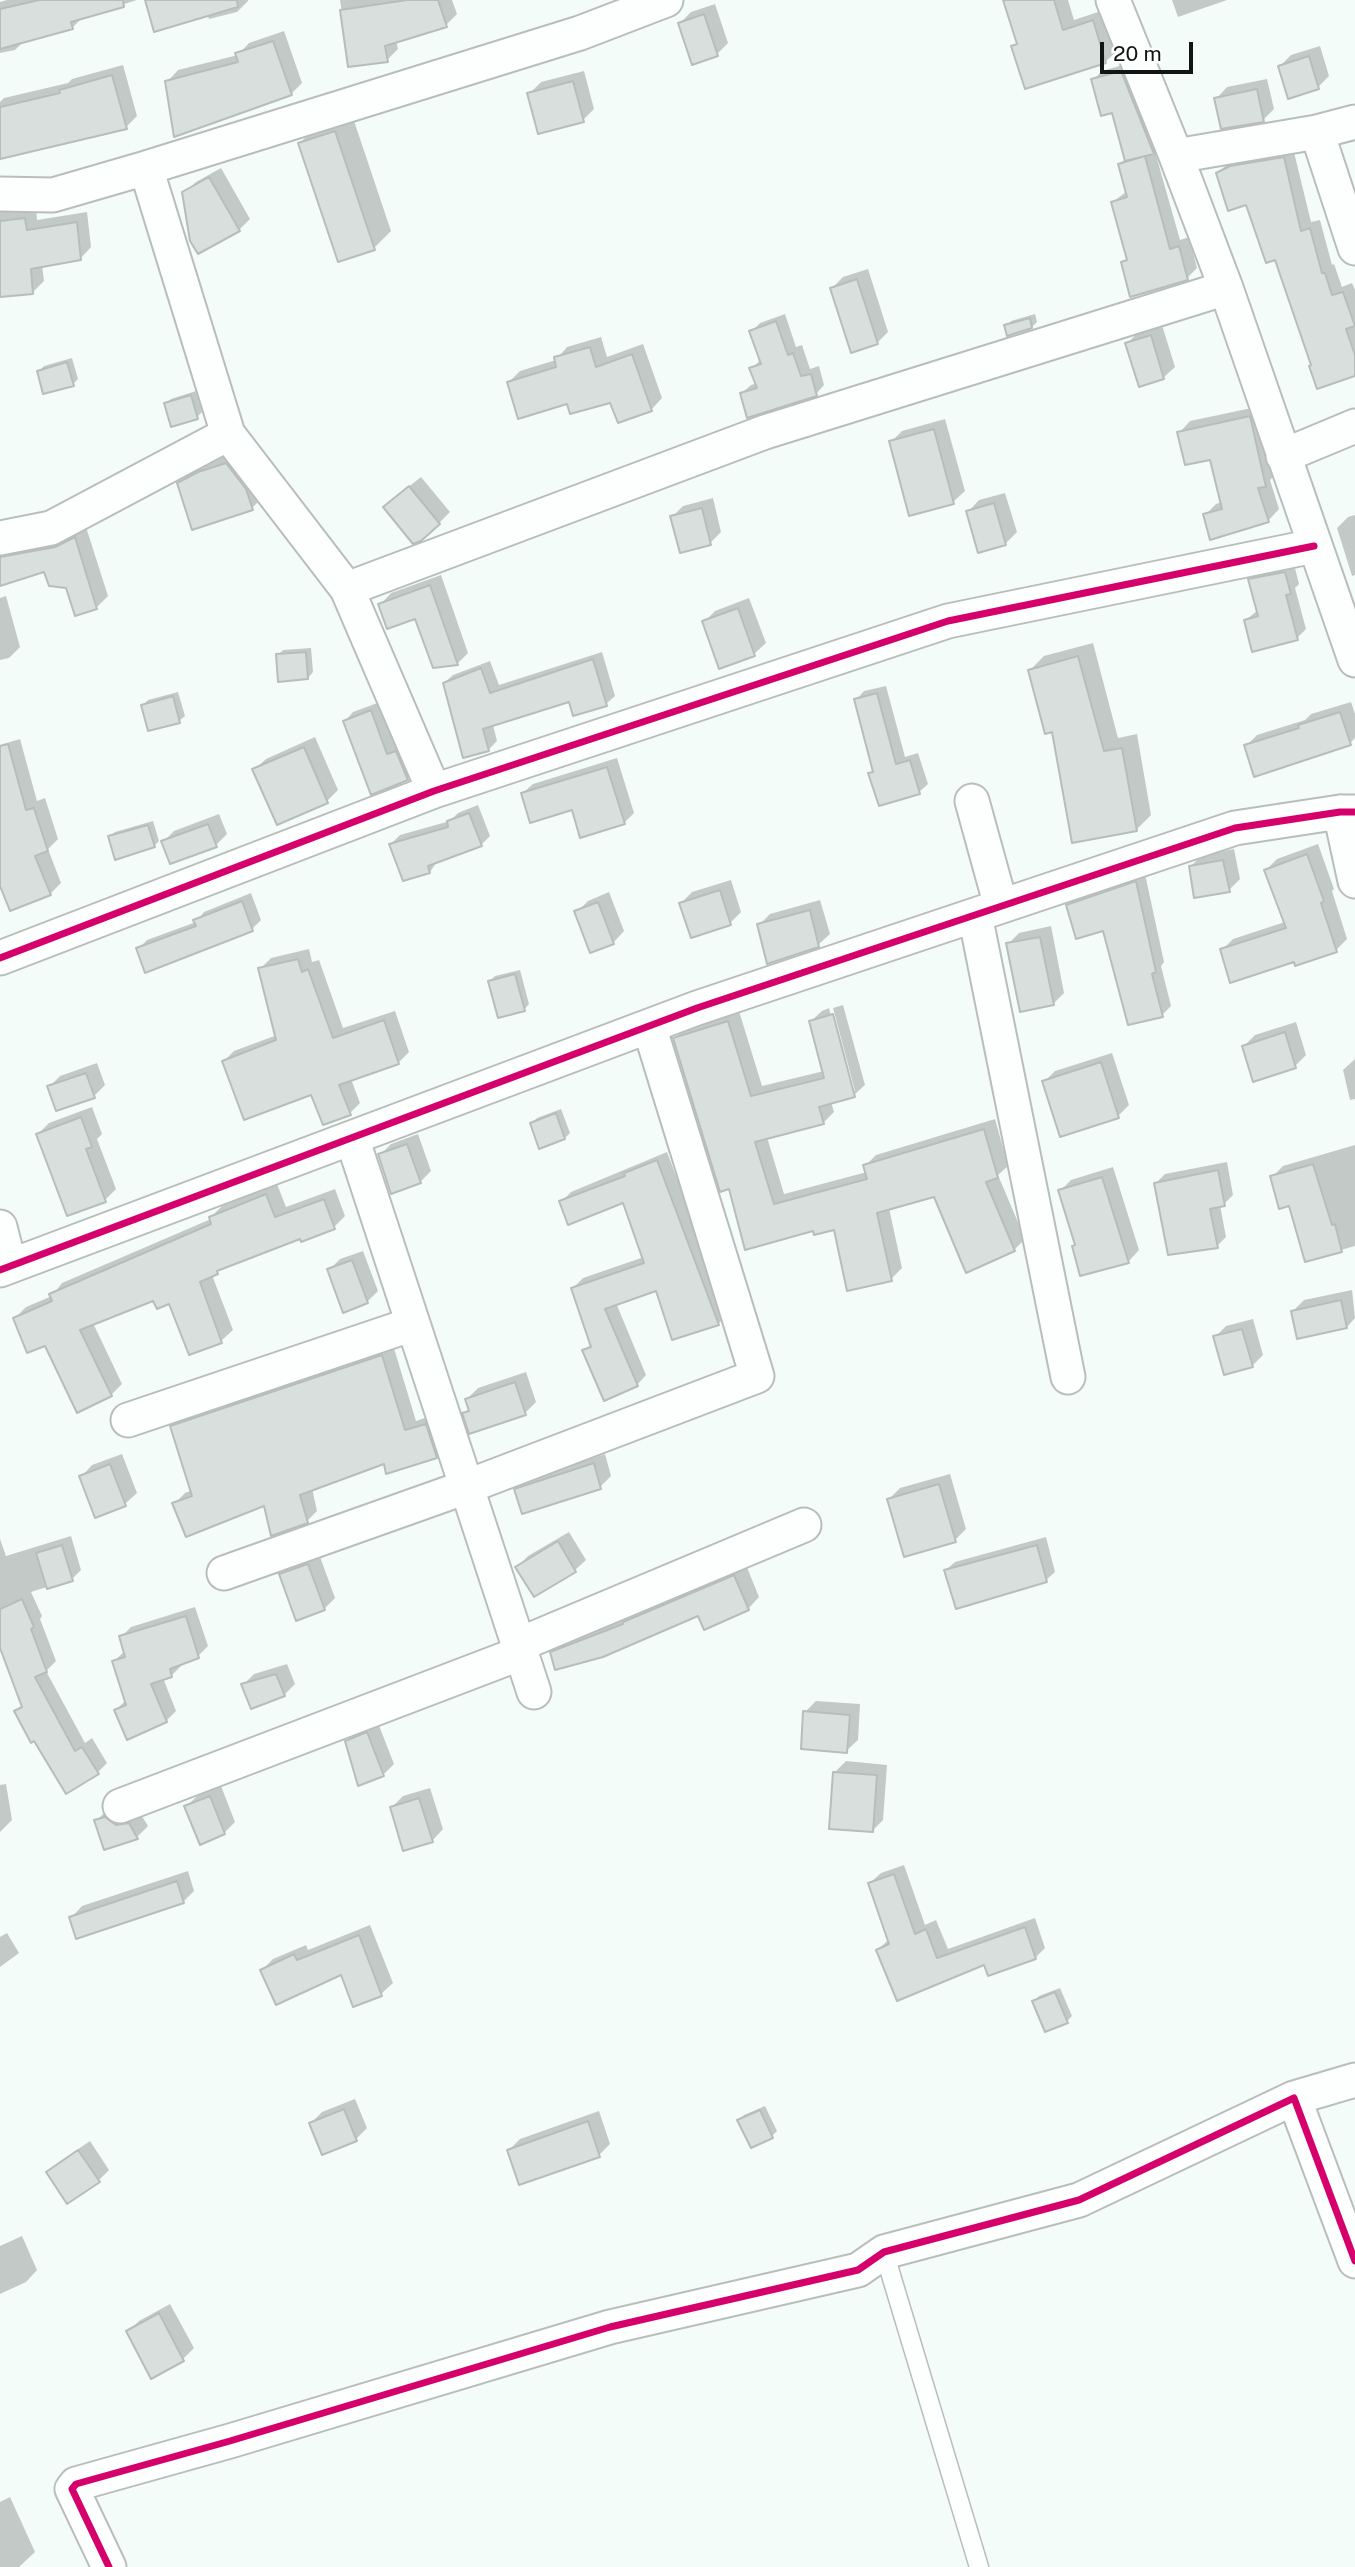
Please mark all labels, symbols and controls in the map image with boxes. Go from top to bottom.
scale bar [1103,28,1196,72]
text: 20 m [1113,41,1162,66]

